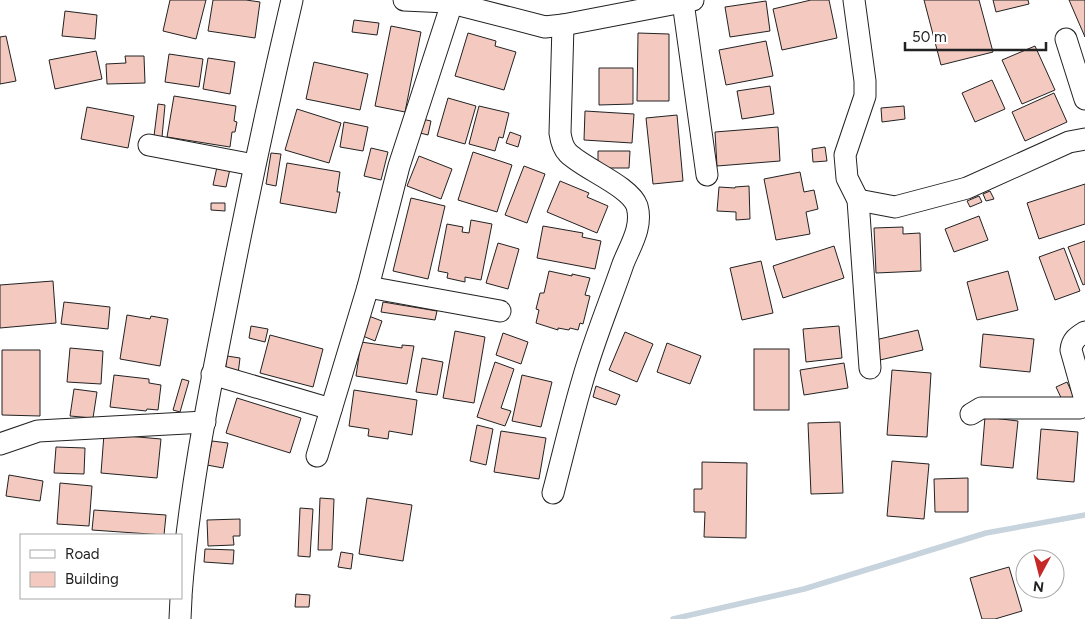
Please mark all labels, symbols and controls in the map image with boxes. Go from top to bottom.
scale bar [905,20,1046,52]
text: 50 m [912,28,947,46]
legend [20,534,182,599]
text: Road [65,545,100,563]
north arrow [1015,549,1065,599]
text: Building [65,570,119,588]
text: N [1032,577,1045,596]

